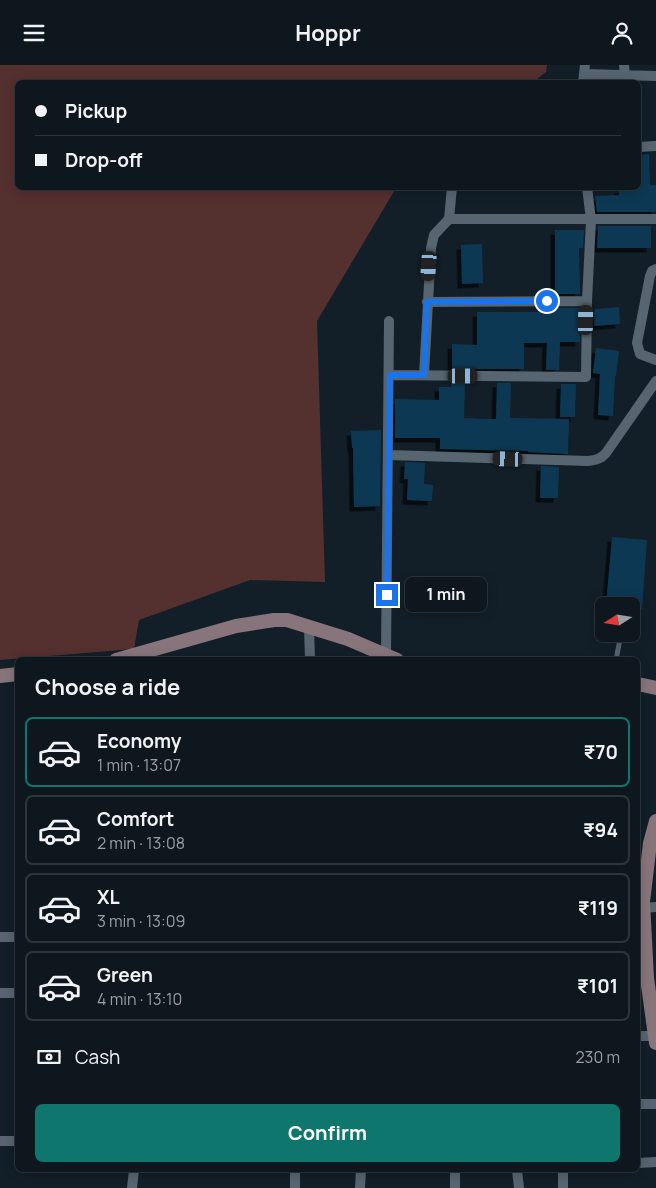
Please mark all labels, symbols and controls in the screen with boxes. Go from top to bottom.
text: Hoppr [295,18,361,48]
icon: menu [20,19,48,47]
icon: person [608,19,636,47]
text: Pickup [65,98,127,124]
text: Drop-off [65,147,142,173]
car [420,251,437,281]
route start [536,290,558,312]
car [578,305,593,335]
car [448,369,478,384]
car [492,451,523,467]
callout: 1 min [404,577,487,613]
text: 1 min [426,583,466,605]
route end [376,584,398,606]
north arrow [595,597,640,643]
map controls [595,597,640,642]
text: Choose a ride [35,672,180,702]
text: Economy [97,728,181,754]
icon: car [37,730,82,775]
text: ₹70 [584,739,618,765]
text: 1 min · 13:07 [97,754,181,776]
text: Comfort [97,806,174,832]
icon: car [37,808,82,853]
text: ₹94 [583,817,618,843]
text: 2 min · 13:08 [97,832,185,854]
text: XL [97,884,120,910]
icon: car [37,886,82,931]
text: ₹119 [578,895,618,921]
text: 3 min · 13:09 [97,910,185,932]
text: Green [97,962,153,988]
icon: car [37,964,82,1009]
text: ₹101 [577,973,618,999]
text: 4 min · 13:10 [97,988,182,1010]
icon: cash [35,1043,63,1071]
text: Cash [75,1044,120,1070]
text: 230 m [576,1046,620,1068]
button: Confirm [35,1104,620,1162]

